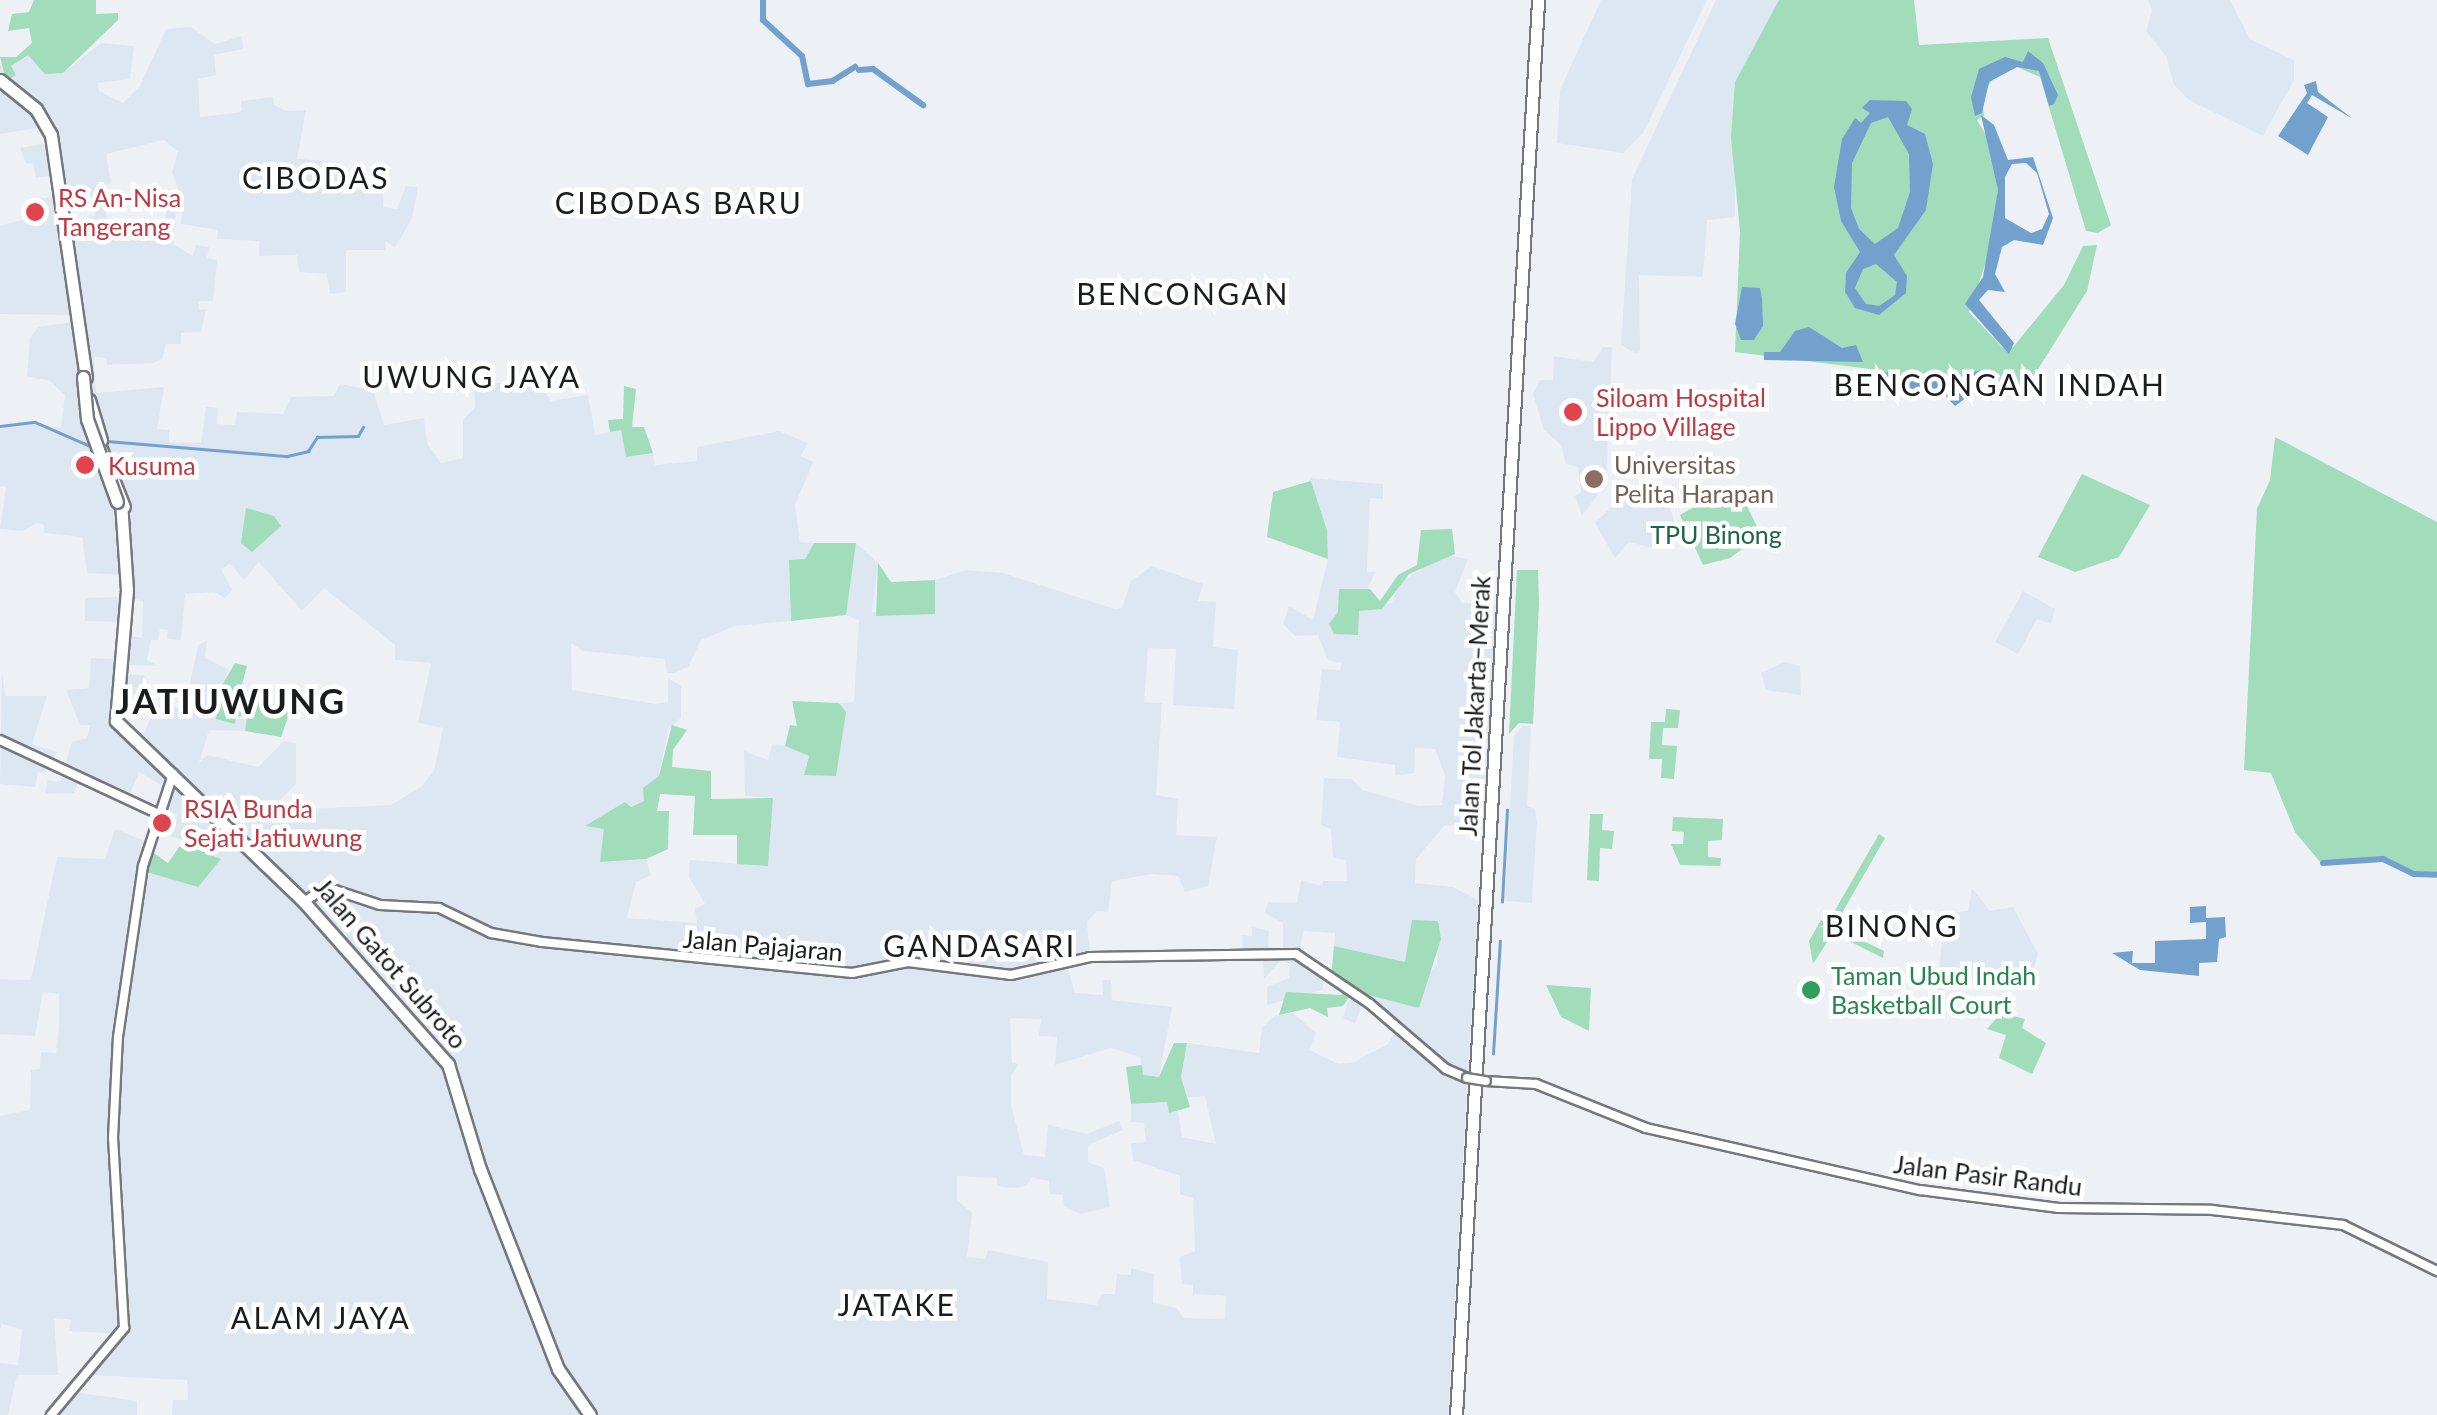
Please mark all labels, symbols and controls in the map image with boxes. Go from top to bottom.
district label: CIBODAS [242,159,390,195]
place label: RS An-Nisa Tangerang [58,183,182,242]
district label: CIBODAS BARU [555,184,803,220]
marker: RS An-Nisa Tangerang [22,199,48,225]
district label: BENCONGAN [1076,275,1290,311]
district label: UWUNG JAYA [362,358,582,394]
district label: BENCONGAN INDAH [1833,366,2167,402]
place label: Siloam Hospital Lippo Village [1596,383,1766,442]
marker: Siloam Hospital Lippo Village [1560,399,1586,425]
place label: Kusuma [108,450,196,480]
place label: Universitas Pelita Harapan [1614,450,1774,509]
marker: Kusuma [72,452,98,478]
marker: Universitas Pelita Harapan [1583,468,1605,490]
park label: TPU Binong [1650,519,1782,549]
street label: Jalan Tol Jakarta–Merak [1452,574,1496,838]
district label: JATIUWUNG [115,679,347,721]
place label: RSIA Bunda Sejati Jatiuwung [184,794,363,853]
marker: RSIA Bunda Sejati Jatiuwung [149,810,175,836]
street label: Jalan Gatot Subroto [309,871,473,1055]
district label: BINONG [1825,907,1959,943]
street label: Jalan Pajajaran [682,923,844,967]
district label: GANDASARI [883,927,1077,963]
place label: Taman Ubud Indah Basketball Court [1831,961,2036,1020]
marker: Taman Ubud Indah Basketball Court [1800,979,1822,1001]
street label: Jalan Pasir Randu [1892,1149,2084,1201]
district label: JATAKE [838,1286,956,1322]
district label: ALAM JAYA [230,1299,412,1335]

